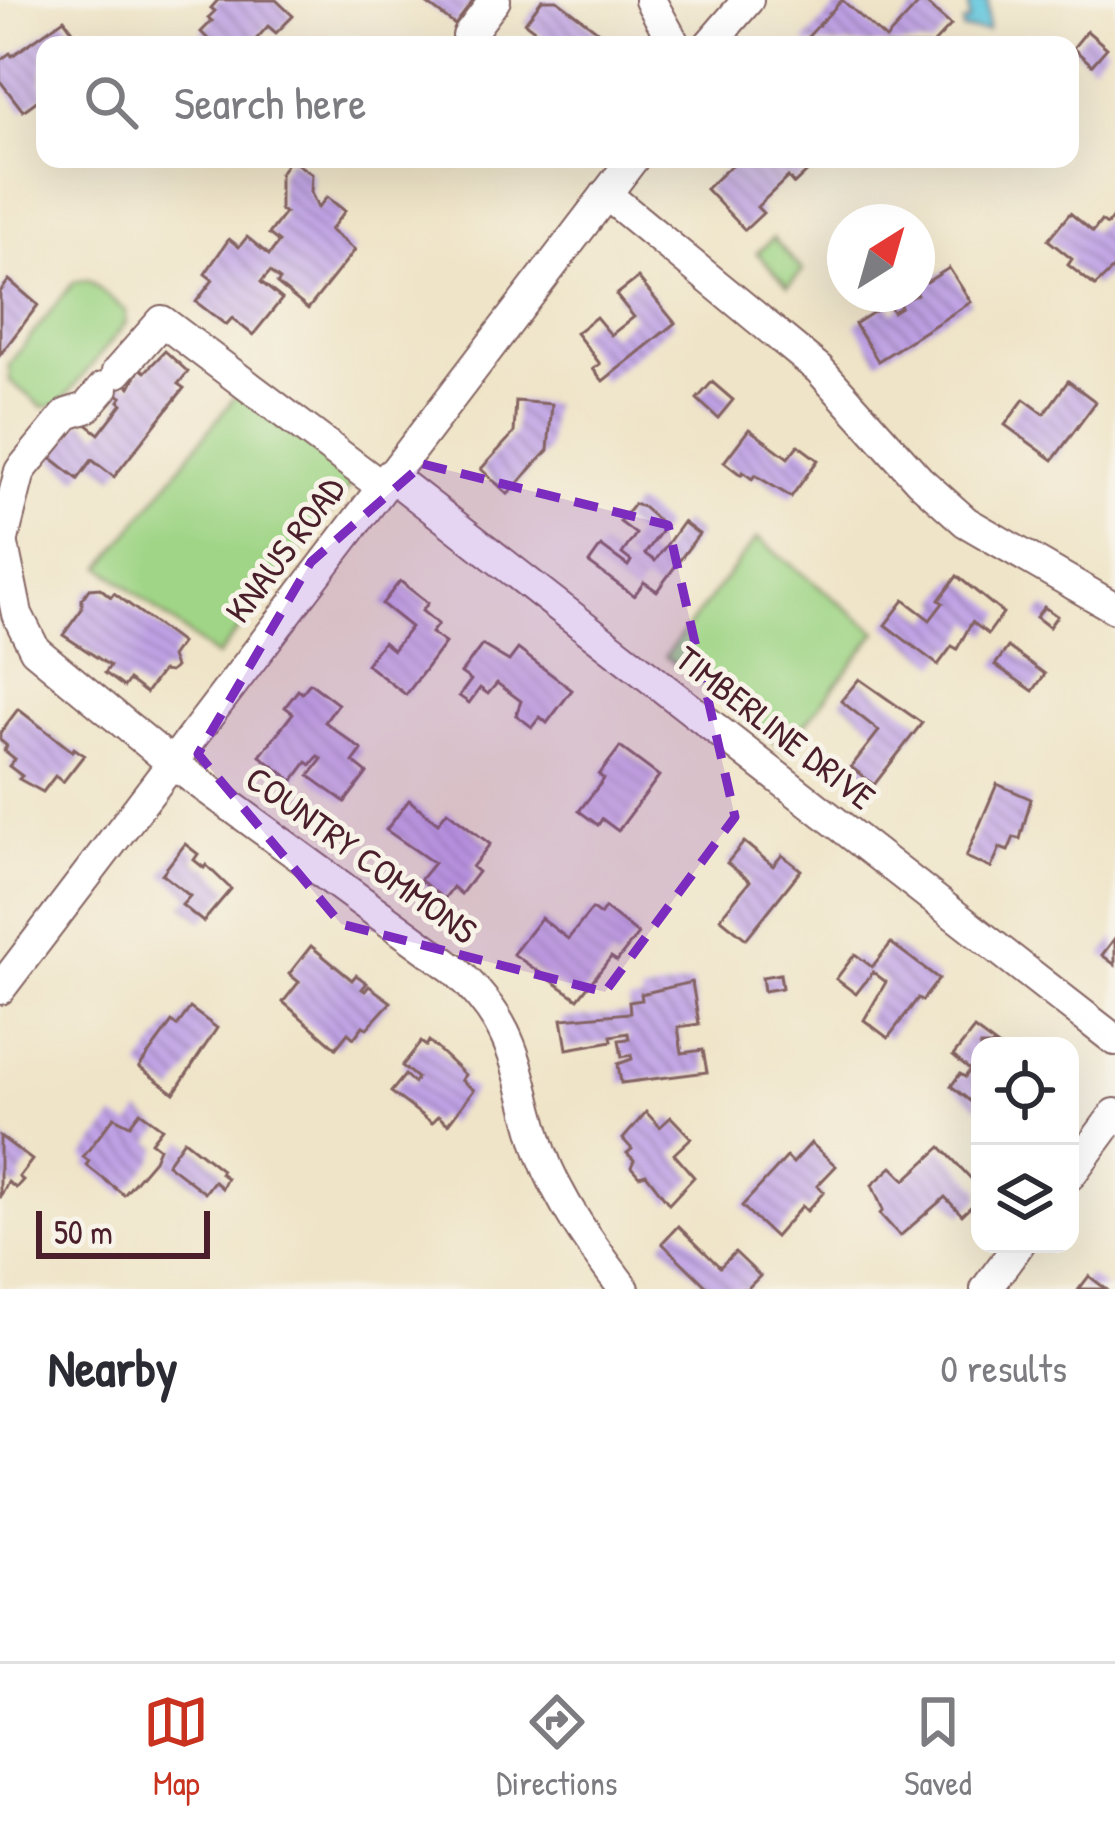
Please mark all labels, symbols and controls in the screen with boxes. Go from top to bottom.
search box [36,36,1079,168]
icon: search [78,69,144,135]
text: Search here [174,72,366,133]
north arrow [827,204,935,312]
street label: KNAUS ROAD [213,466,355,632]
street label: TIMBERLINE DRIVE [666,634,886,820]
street label: COUNTRY COMMONS [237,754,487,954]
map controls [971,1037,1079,1253]
button: locate [971,1037,1079,1145]
button: layers [971,1145,1079,1253]
scale bar [36,1205,210,1258]
text: 50 m [54,1210,113,1254]
text: Nearby [48,1333,178,1402]
text: 0 results [941,1341,1067,1394]
tab: Map [143,1689,209,1805]
tab: Directions [496,1689,618,1805]
tab: Saved [904,1689,972,1805]

